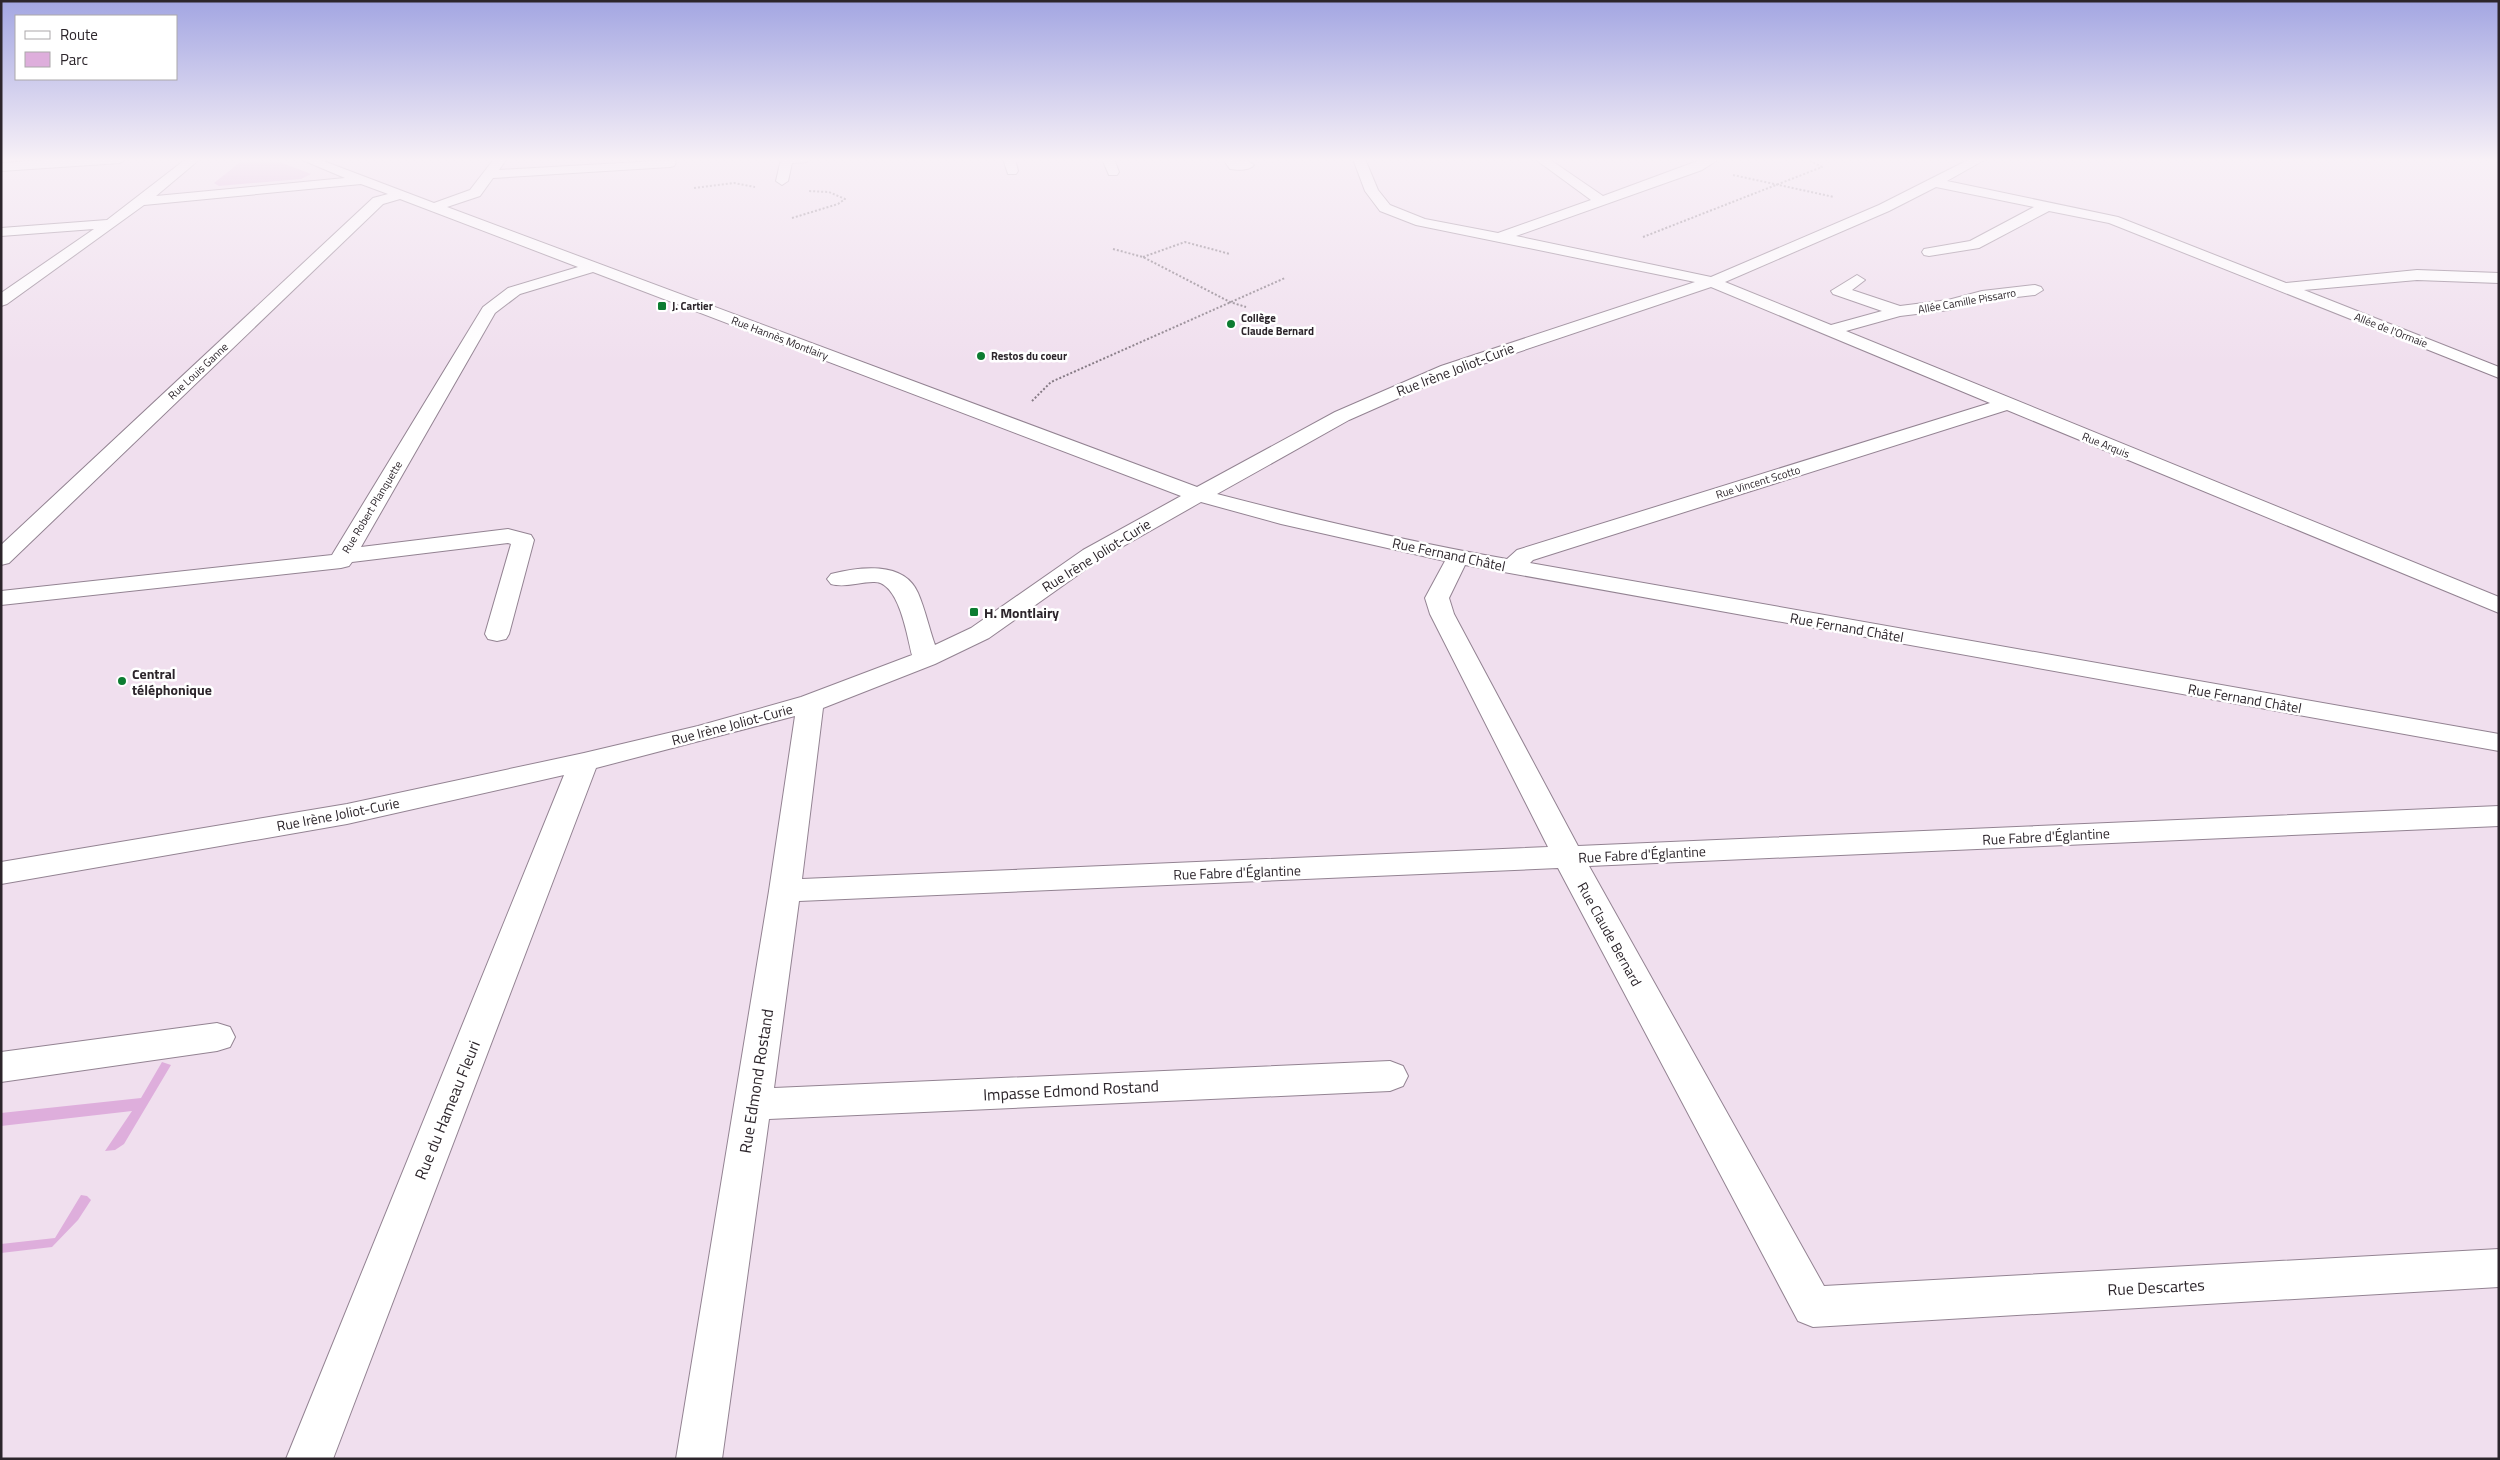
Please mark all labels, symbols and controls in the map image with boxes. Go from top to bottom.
legend [15,15,178,80]
text: Route [60,23,98,46]
text: Parc [60,48,88,71]
street label: Allée Camille Pissarro [1917,284,2017,318]
place label: J. Cartier [672,298,713,314]
marker: J. Cartier [656,300,668,312]
street label: Allée de l'Ormaie [2352,309,2430,352]
place label: Collège Claude Bernard [1241,310,1314,339]
street label: Rue Hannès Montlairy [729,312,831,364]
marker: Collège Claude Bernard [1225,318,1237,330]
street label: Rue Irène Joliot-Curie [1393,337,1517,401]
street label: Rue Louis Ganne [164,339,232,403]
place label: Restos du coeur [991,348,1067,364]
marker: Restos du coeur [975,350,987,362]
street label: Rue Arquis [2080,428,2132,462]
street label: Rue Robert Planquette [338,457,406,556]
street label: Rue Vincent Scotto [1714,461,1802,502]
street label: Rue Irène Joliot-Curie [1038,513,1154,597]
street label: Rue Fernand Châtel [1391,532,1507,576]
place label: H. Montlairy [984,602,1059,623]
marker: H. Montlairy [968,606,980,618]
street label: Rue Fernand Châtel [1789,607,1905,647]
place label: Central téléphonique [132,663,212,700]
marker: Central téléphonique [116,675,128,687]
street label: Rue Fernand Châtel [2187,678,2303,718]
street label: Rue Irène Joliot-Curie [669,698,795,750]
street label: Rue Irène Joliot-Curie [275,792,401,836]
street label: Rue Fabre d'Églantine [1982,822,2110,850]
street label: Rue Fabre d'Églantine [1578,840,1706,868]
street label: Rue Fabre d'Églantine [1173,859,1301,885]
street label: Rue Claude Bernard [1573,878,1647,990]
street label: Rue Edmond Rostand [733,1007,779,1155]
street label: Rue du Hameau Fleuri [408,1037,486,1183]
street label: Impasse Edmond Rostand [982,1073,1160,1107]
street label: Rue Descartes [2107,1272,2205,1302]

